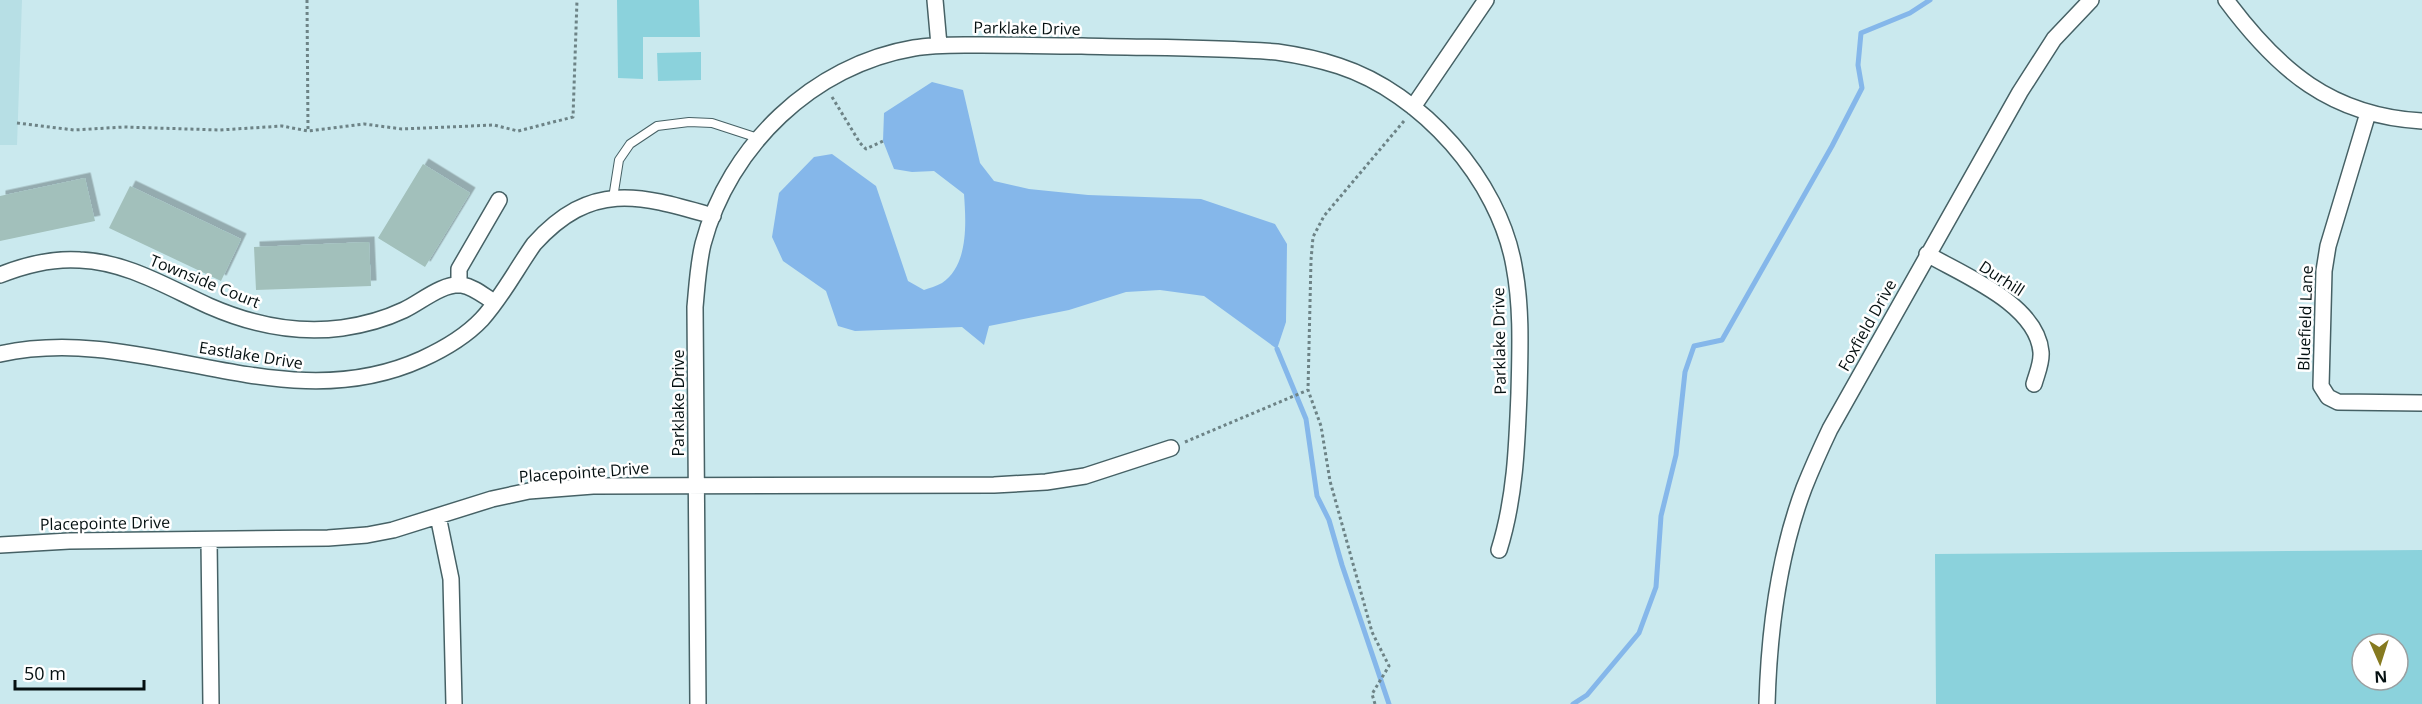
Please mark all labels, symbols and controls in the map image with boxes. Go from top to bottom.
street label: Parklake Drive [973,16,1081,40]
street label: Townside Court [147,249,264,313]
street label: Durhill [1975,255,2029,301]
street label: Bluefield Lane [2292,265,2318,371]
street label: Foxfield Drive [1833,275,1901,375]
street label: Parklake Drive [1487,287,1511,395]
street label: Eastlake Drive [198,336,304,374]
street label: Parklake Drive [667,349,689,457]
street label: Placepointe Drive [518,456,650,488]
street label: Placepointe Drive [40,511,170,535]
north arrow [2350,632,2410,692]
scale bar [15,653,144,691]
text: 50 m [24,661,66,685]
text: N [2374,666,2388,688]

